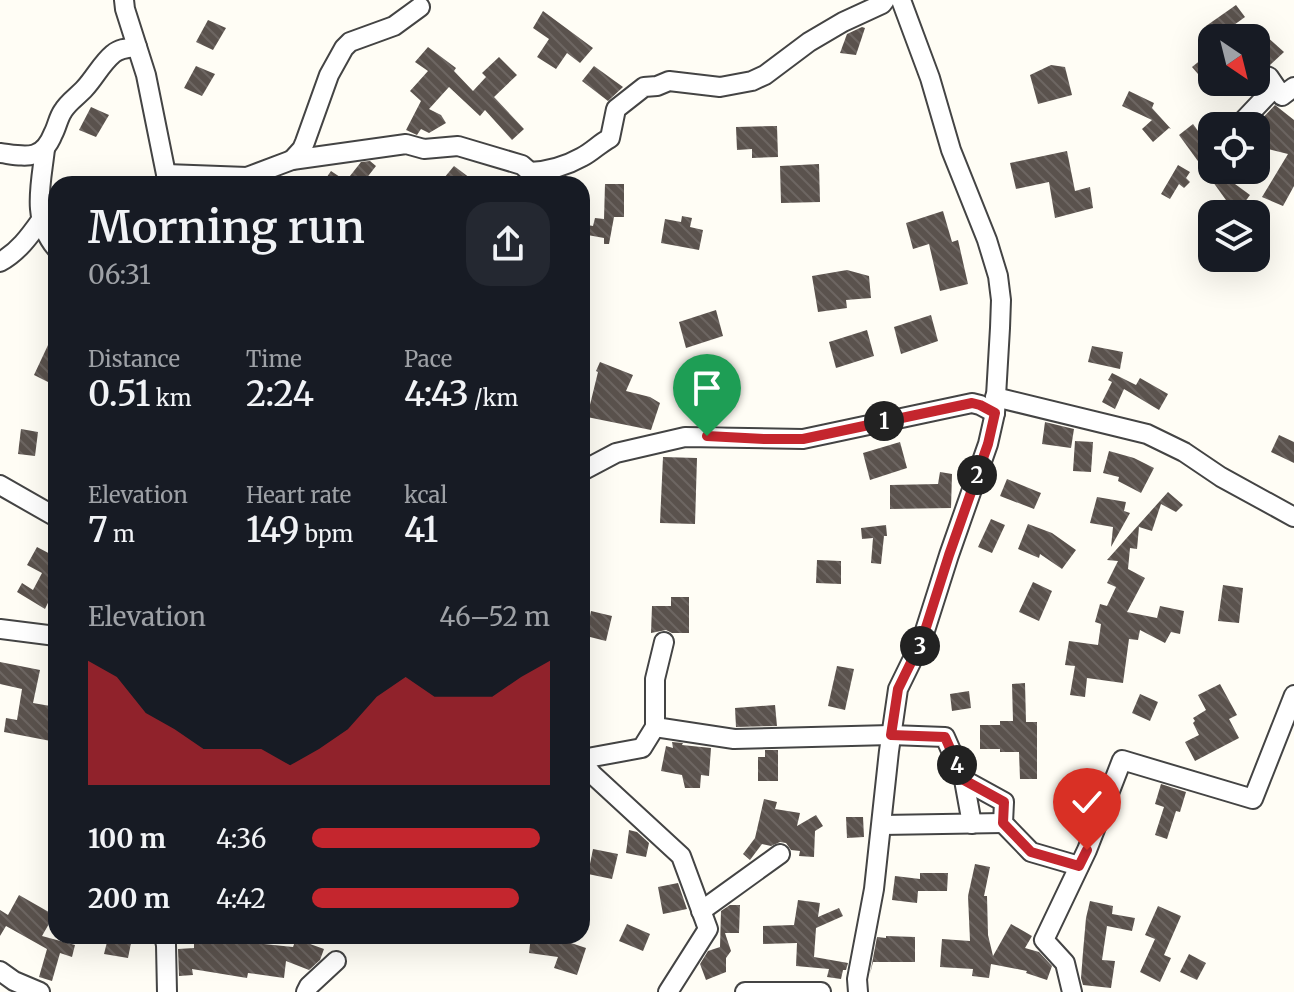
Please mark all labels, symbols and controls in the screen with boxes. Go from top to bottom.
north arrow [1198,24,1270,96]
map controls [1198,24,1270,272]
button: locate [1198,112,1270,184]
text: Morning run [88,200,365,255]
button: layers [1198,200,1270,272]
button: share [466,202,550,286]
text: 06:31 [88,258,151,291]
text: Distance [88,345,180,373]
text: Time [246,345,302,373]
text: Pace [404,345,452,373]
pin [673,354,741,436]
icon: arrive [685,366,729,410]
text: 0.51 [88,373,151,415]
text: 2:24 [246,373,314,415]
text: 4:43 [404,373,469,415]
text: km [151,384,192,412]
text: /km [469,384,518,412]
pin: 1 [864,401,904,441]
text: 1 [879,407,889,435]
pin: 2 [957,455,997,495]
text: 2 [971,461,983,489]
text: Elevation [88,481,188,509]
text: Heart rate [246,481,351,509]
text: kcal [404,481,447,509]
text: 7 [88,509,108,551]
text: 149 [246,509,299,551]
text: 41 [404,509,438,551]
text: m [108,520,135,548]
text: bpm [299,520,353,548]
text: Elevation [88,600,206,633]
text: 46–52 m [439,600,550,633]
pin: 3 [900,626,940,666]
text: 3 [914,632,926,660]
pin: 4 [937,745,977,785]
text: 4 [950,751,964,779]
pin [1053,768,1121,850]
icon: check [1065,780,1109,824]
text: 100 m [88,822,166,855]
text: 4:36 [216,822,267,855]
text: 200 m [88,882,170,915]
text: 4:42 [216,882,266,915]

